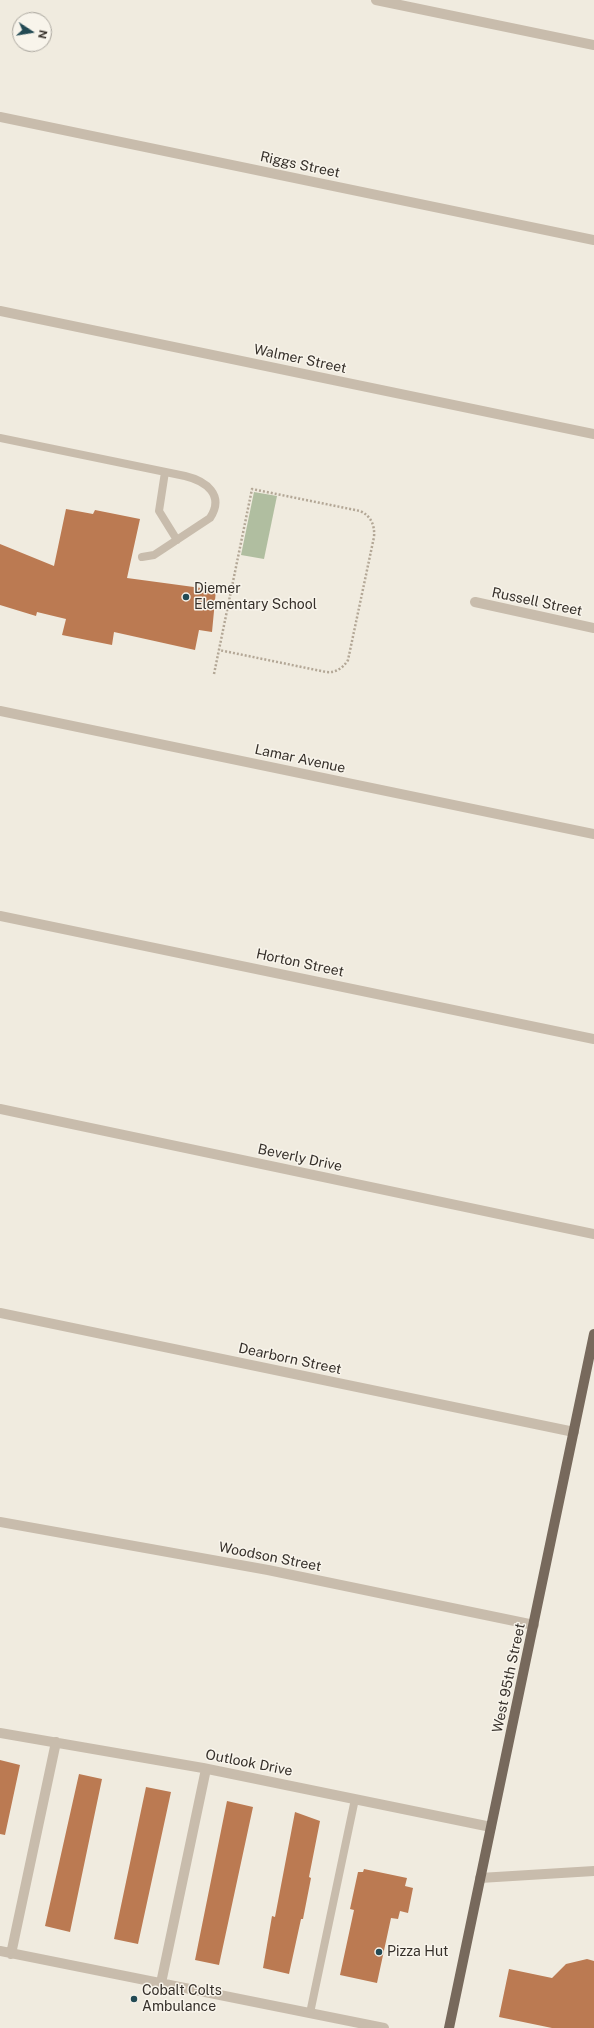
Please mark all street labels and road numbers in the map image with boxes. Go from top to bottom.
street label: Riggs Street [259,148,341,182]
street label: Walmer Street [252,341,348,377]
street label: Russell Street [490,584,584,620]
street label: Lamar Avenue [253,741,347,777]
street label: Horton Street [255,945,345,981]
street label: Beverly Drive [256,1141,344,1175]
street label: Dearborn Street [237,1340,343,1378]
street label: Woodson Street [217,1539,323,1575]
street label: West 95th Street [489,1622,529,1734]
street label: Outlook Drive [204,1746,294,1780]

